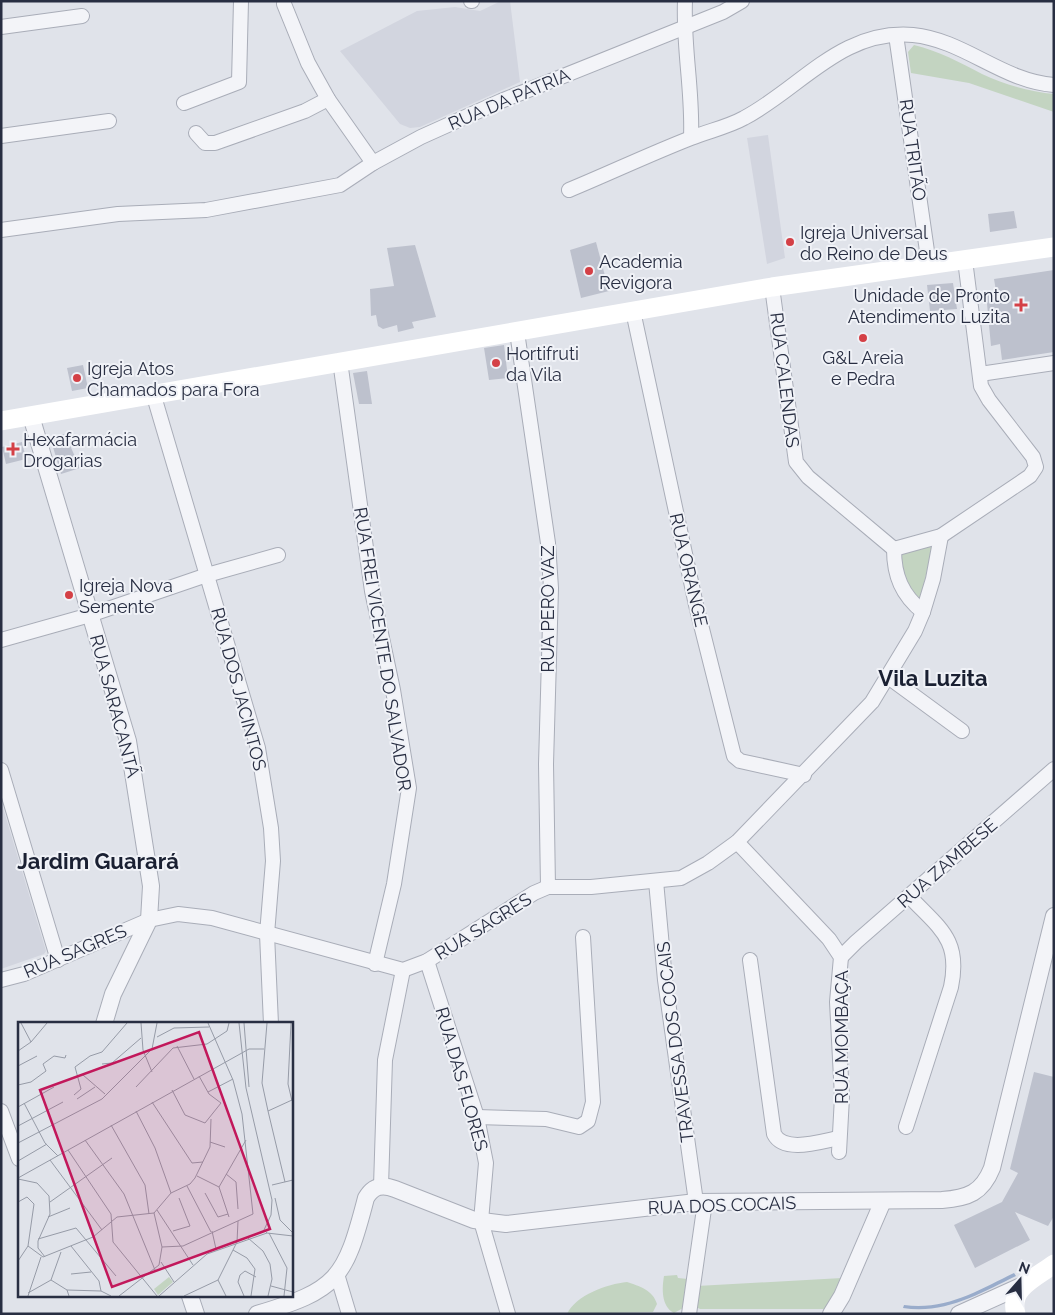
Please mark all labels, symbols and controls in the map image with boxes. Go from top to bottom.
street label: RUA DA PÁTRIA [445,63,573,134]
street label: RUA TRITÃO [895,98,931,202]
place label: Igreja Universal do Reino de Deus [800,222,948,264]
marker: Igreja Universal do Reino de Deus [784,236,796,248]
place label: Academia Revigora [599,251,683,293]
marker: Academia Revigora [583,265,595,277]
place label: Unidade de Pronto Atendimento Luzita [848,285,1010,327]
marker: Unidade de Pronto Atendimento Luzita [1014,298,1028,312]
street label: RUA CALENDAS [766,311,804,449]
marker: G&L Areia e Pedra [857,332,869,344]
place label: Hortifruti da Vila [506,343,579,385]
place label: G&L Areia e Pedra [822,347,904,389]
marker: Hortifruti da Vila [490,357,502,369]
place label: Igreja Atos Chamados para Fora [87,358,260,400]
marker: Igreja Atos Chamados para Fora [71,372,83,384]
place label: Hexafarmácia Drogarias [23,429,137,471]
marker: Hexafarmácia Drogarias [7,443,19,455]
street label: RUA FREI VICENTE DO SALVADOR [350,506,416,793]
street label: RUA ORANGE [666,511,712,629]
street label: RUA PERO VAZ [537,545,558,673]
place label: Igreja Nova Semente [79,575,173,617]
marker: Igreja Nova Semente [63,589,75,601]
street label: RUA DOS JACINTOS [207,605,271,773]
street label: RUA SARACANTÃ [86,632,144,780]
district label: Vila Luzita [878,665,988,691]
street label: RUA ZAMBESE [893,814,1001,912]
district label: Jardim Guarará [17,848,179,874]
street label: RUA SAGRES [431,888,535,964]
street label: RUA SAGRES [20,920,130,982]
street label: TRAVESSA DOS COCAIS [652,940,698,1144]
street label: RUA MOMBAÇA [831,970,852,1104]
street label: RUA DAS FLORES [431,1005,493,1153]
inset map [18,1022,292,1298]
street label: RUA DOS COCAIS [647,1192,797,1218]
north arrow [995,1255,1045,1305]
text: N [1017,1258,1032,1277]

